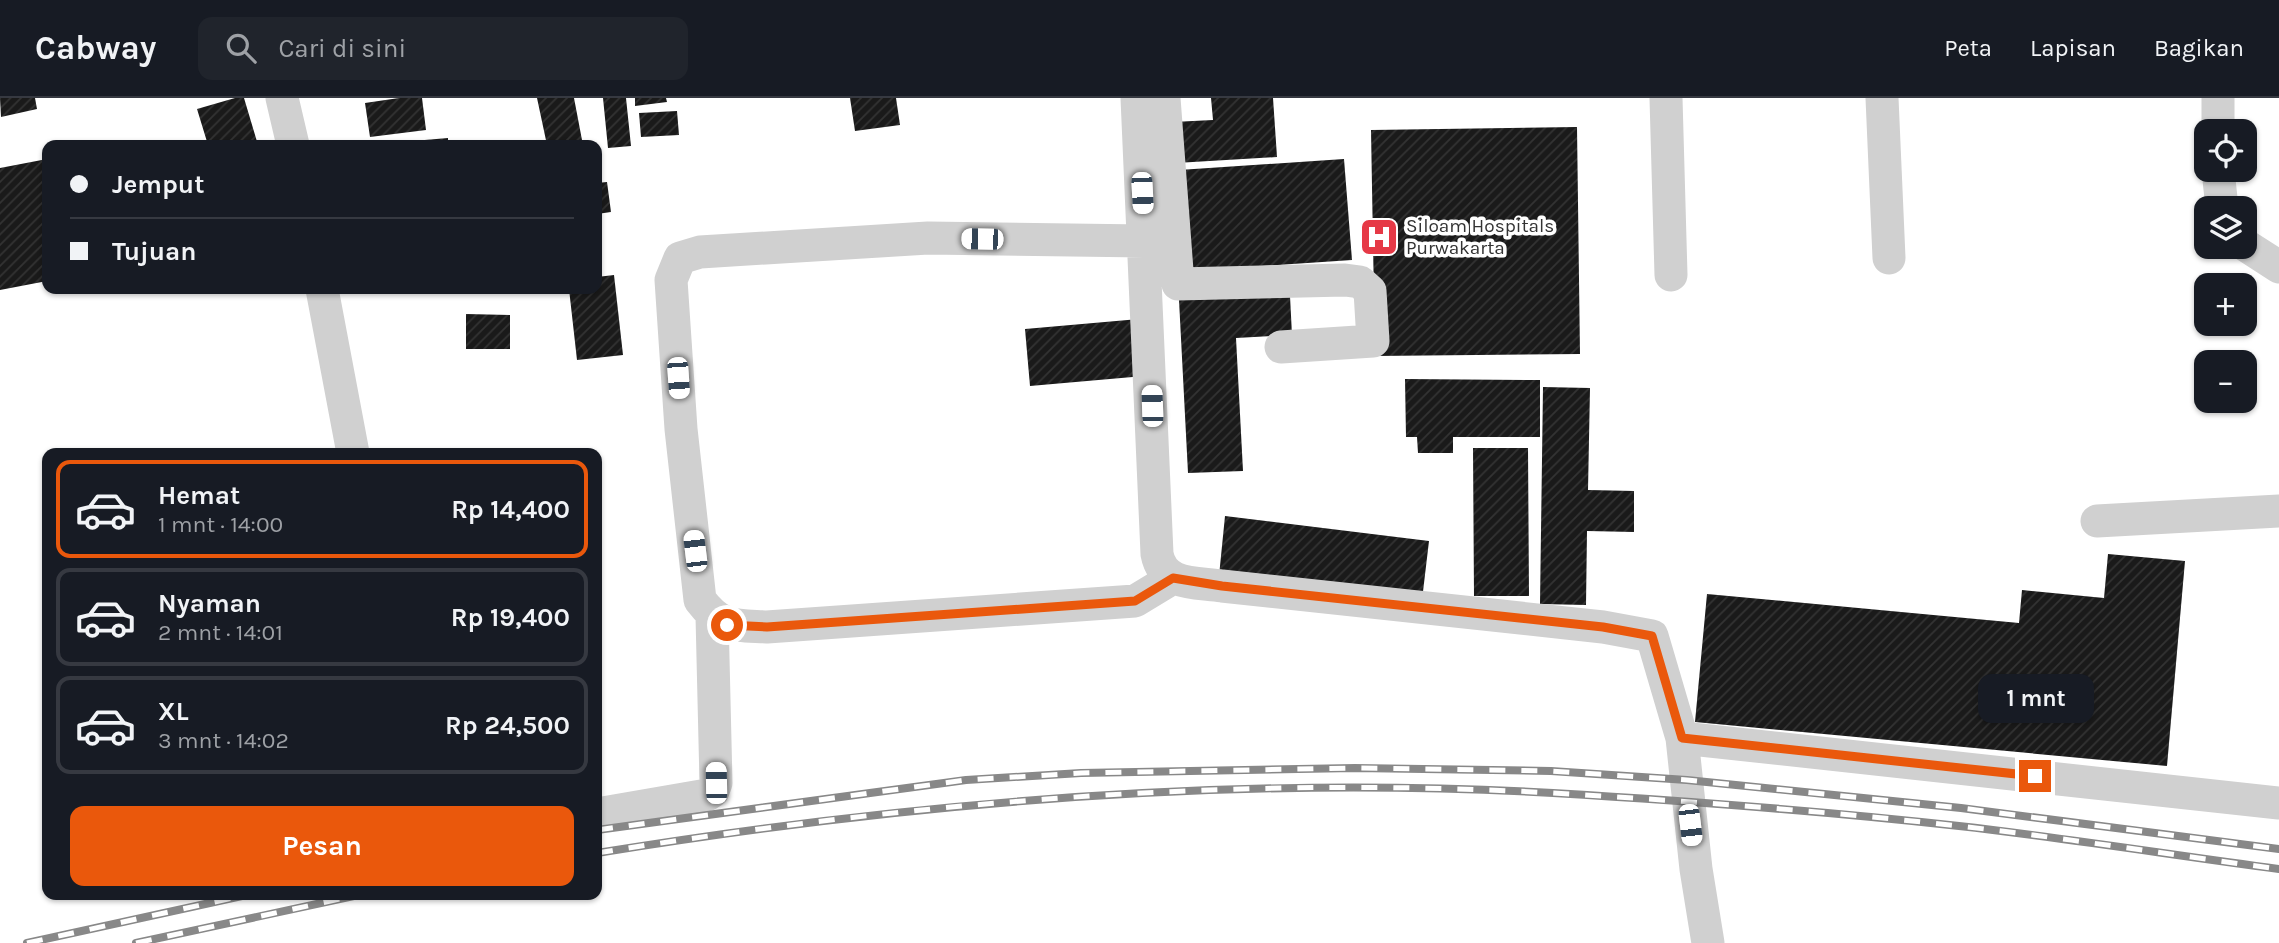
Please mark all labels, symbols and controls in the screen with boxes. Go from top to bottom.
search box [198,17,688,80]
text: Cabway [35,29,156,67]
icon: search [222,29,260,67]
text: Cari di sini [278,33,406,64]
text: Peta [1944,34,1992,62]
text: Lapisan [2030,34,2116,62]
text: Bagikan [2154,34,2244,62]
map controls [2194,119,2257,413]
button: locate [2194,119,2257,182]
text: Jemput [112,169,204,200]
car [1131,171,1154,215]
button: layers [2194,196,2257,259]
place label: Siloam Hospitals Purwakarta [1406,215,1554,259]
hospital icon: Siloam Hospitals Purwakarta [1358,216,1400,258]
car [961,228,1004,250]
text: Tujuan [112,236,196,267]
button: + [2194,273,2257,336]
button: − [2194,350,2257,413]
car [667,356,690,400]
car [1141,385,1164,427]
icon: car [74,478,137,541]
text: Hemat [158,480,240,511]
text: Rp 14,400 [451,494,570,525]
text: 1 mnt · 14:00 [158,511,283,538]
car [683,529,708,573]
icon: car [74,586,137,649]
text: Nyaman [158,588,261,619]
text: Rp 19,400 [451,602,570,633]
route start [711,609,743,641]
text: 2 mnt · 14:01 [158,619,283,646]
callout: 1 mnt [1977,674,2093,724]
text: 1 mnt [2006,685,2066,712]
icon: car [74,694,137,757]
text: XL [158,696,189,727]
text: Rp 24,500 [445,710,570,741]
text: 3 mnt · 14:02 [158,727,289,754]
route end [2019,760,2051,792]
car [706,762,727,804]
car [1678,803,1703,847]
button: Pesan [70,806,574,886]

